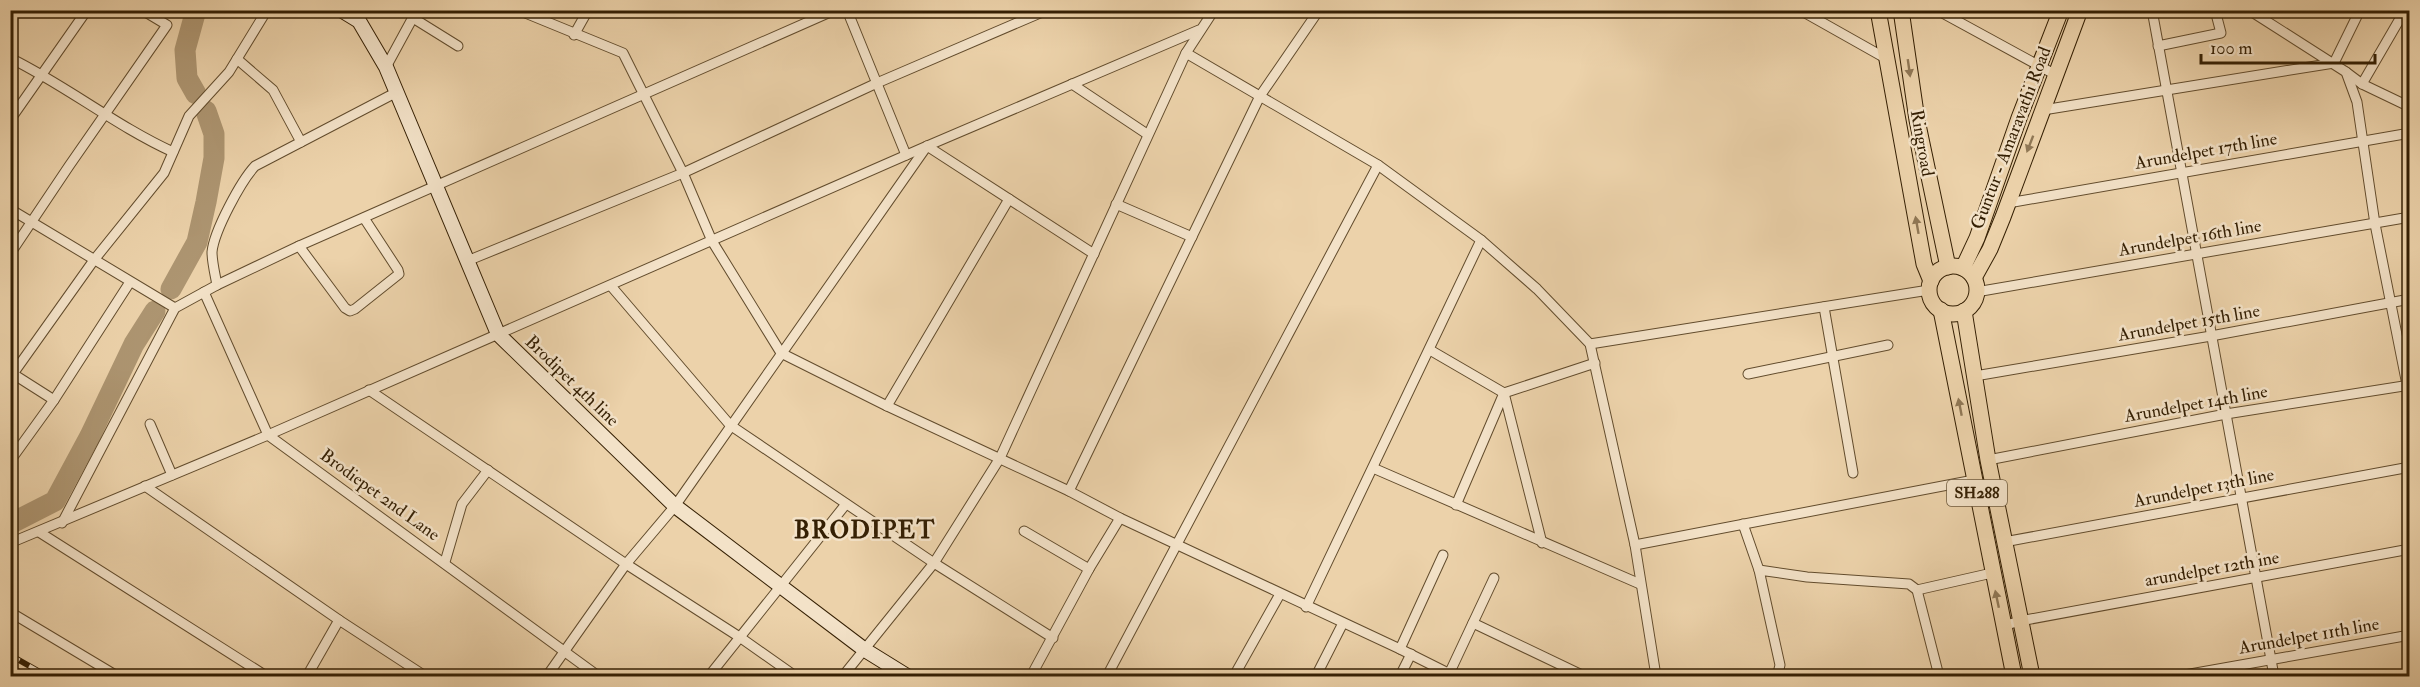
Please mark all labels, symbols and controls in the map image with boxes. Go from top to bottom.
scale bar [2201,27,2375,65]
text: 100 m [2210,37,2253,60]
street label: Guntur - Amaravathi Road [1966,43,2057,233]
one-way arrow [1905,59,1914,78]
street label: Ringroad [1905,108,1939,178]
street label: Arundelpet 17th line [2132,127,2279,175]
one-way arrow [2025,135,2035,153]
street label: Arundelpet 16th line [2116,214,2264,262]
one-way arrow [1912,215,1921,234]
street label: Arundelpet 15th line [2115,299,2262,347]
street label: Brodipet 4th line [520,330,624,432]
street label: Arundelpet 14th line [2121,380,2270,428]
one-way arrow [1955,398,1964,417]
street label: Brodiepet 2nd Lane [316,444,445,546]
street label: Arundelpet 13th line [2131,463,2277,513]
road number: SH288 [1947,480,2007,506]
district label: BRODIPET [794,515,936,546]
street label: arundelpet 12th ine [2143,546,2281,592]
one-way arrow [1992,589,2001,608]
street label: Arundelpet 11th line [2236,612,2381,660]

